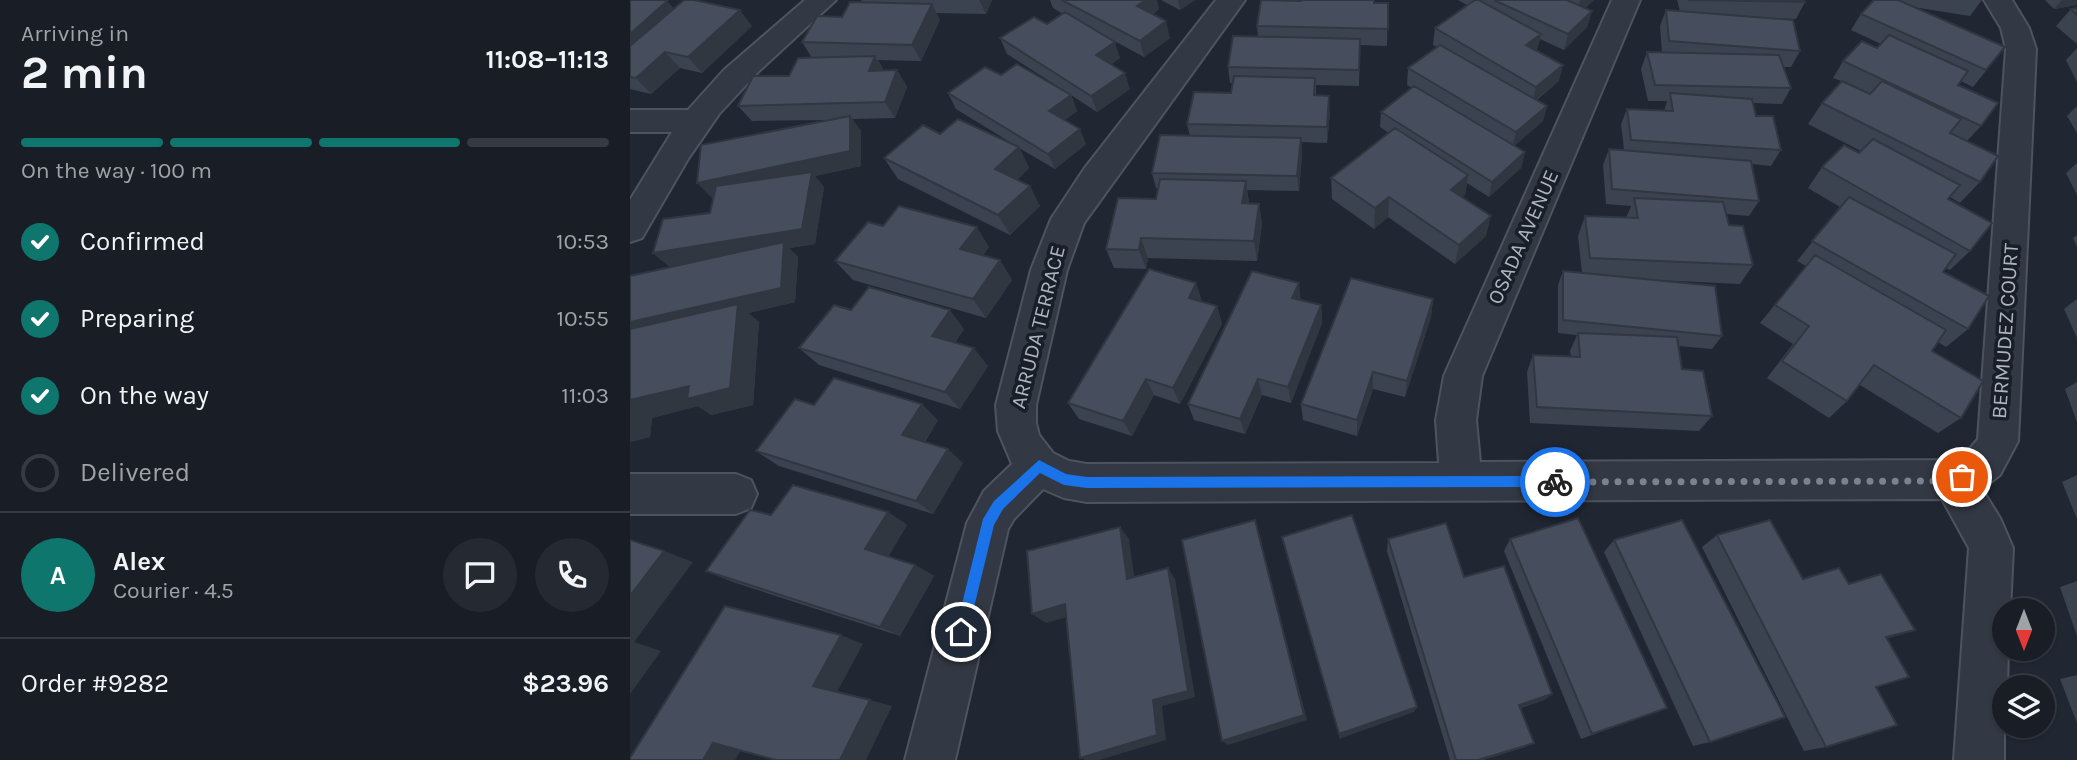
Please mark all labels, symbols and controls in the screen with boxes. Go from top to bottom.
text: Arriving in [21,20,129,47]
text: 11:08–11:13 [486,44,609,75]
text: 2 min [21,46,148,100]
text: On the way · 100 m [21,157,212,184]
street label: OSADA AVENUE [1483,166,1563,308]
icon: check [21,223,59,261]
text: Confirmed [80,226,205,257]
text: 10:53 [556,228,609,255]
street label: BERMUDEZ COURT [1987,242,2023,420]
street label: ARRUDA TERRACE [1006,243,1070,411]
icon: check [21,300,59,338]
text: Preparing [80,303,194,334]
text: 10:55 [556,305,609,332]
icon: check [21,377,59,415]
text: On the way [80,380,209,411]
text: 11:03 [561,382,609,409]
courier [1520,447,1590,517]
pin [1932,447,1992,507]
text: Delivered [80,457,190,488]
icon: bag [1943,458,1981,496]
icon: bike [1536,463,1574,501]
button: chat [443,538,517,612]
button: phone [535,538,609,612]
text: Alex [113,546,165,577]
text: A [50,560,66,591]
text: Courier · 4.5 [113,577,234,604]
north arrow [1992,598,2054,662]
map controls [1992,598,2055,738]
pin [931,602,991,662]
icon: home [942,613,980,651]
text: Order #9282 [21,668,169,699]
text: $23.96 [522,668,609,699]
button: layers [1992,675,2055,738]

